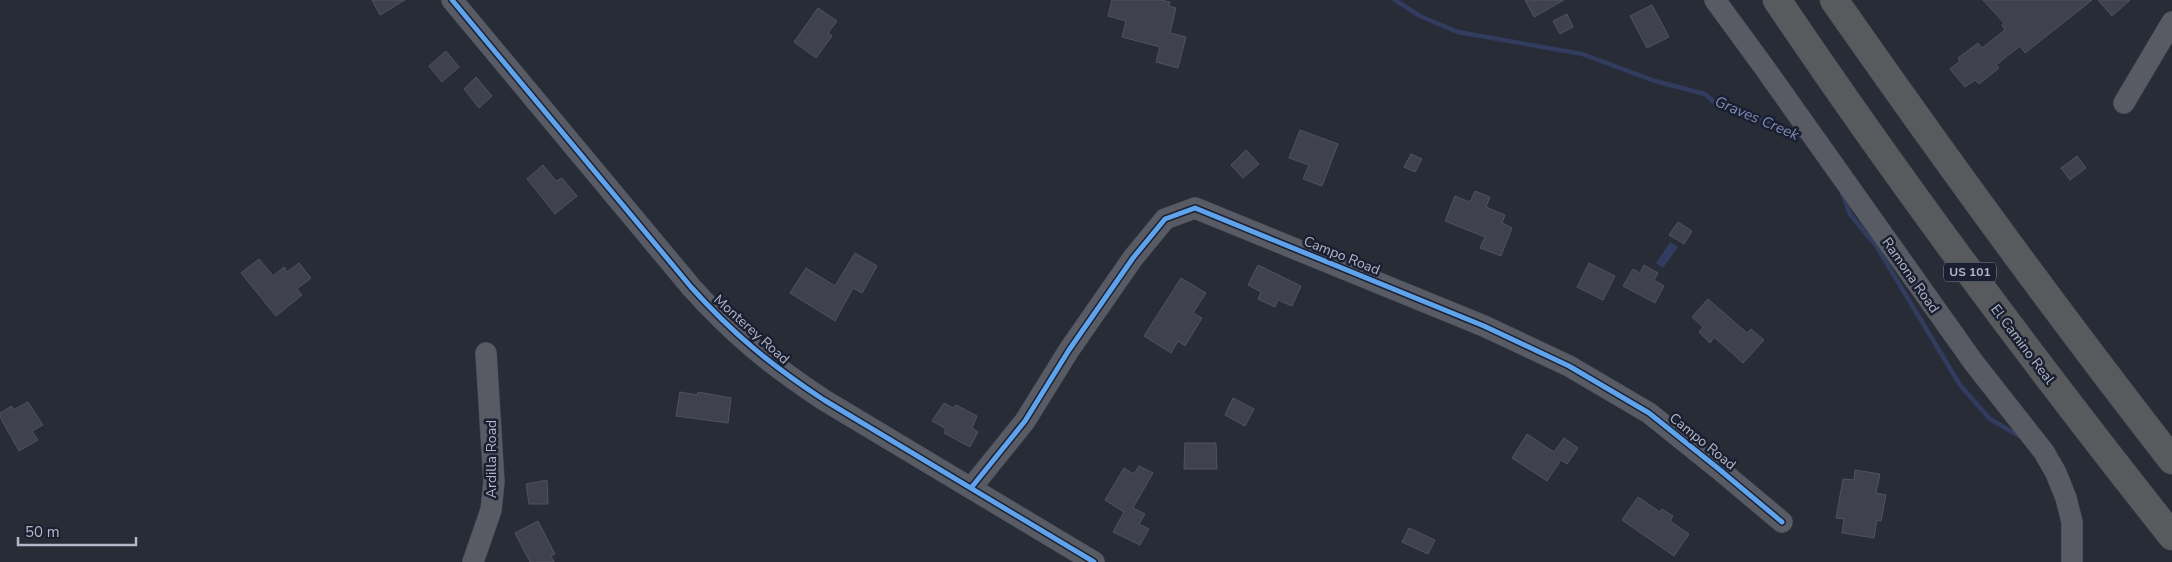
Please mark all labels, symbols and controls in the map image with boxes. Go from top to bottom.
water label: Graves Creek [1712,91,1803,145]
street label: Campo Road [1301,232,1383,279]
street label: Ramona Road [1878,234,1944,317]
road number: US 101 [1944,262,1996,282]
street label: Monterey Road [710,290,794,368]
street label: El Camino Real [1986,301,2059,389]
street label: Campo Road [1665,409,1740,474]
street label: Ardilla Road [482,420,501,498]
scale bar [18,514,135,546]
text: 50 m [25,522,60,542]

